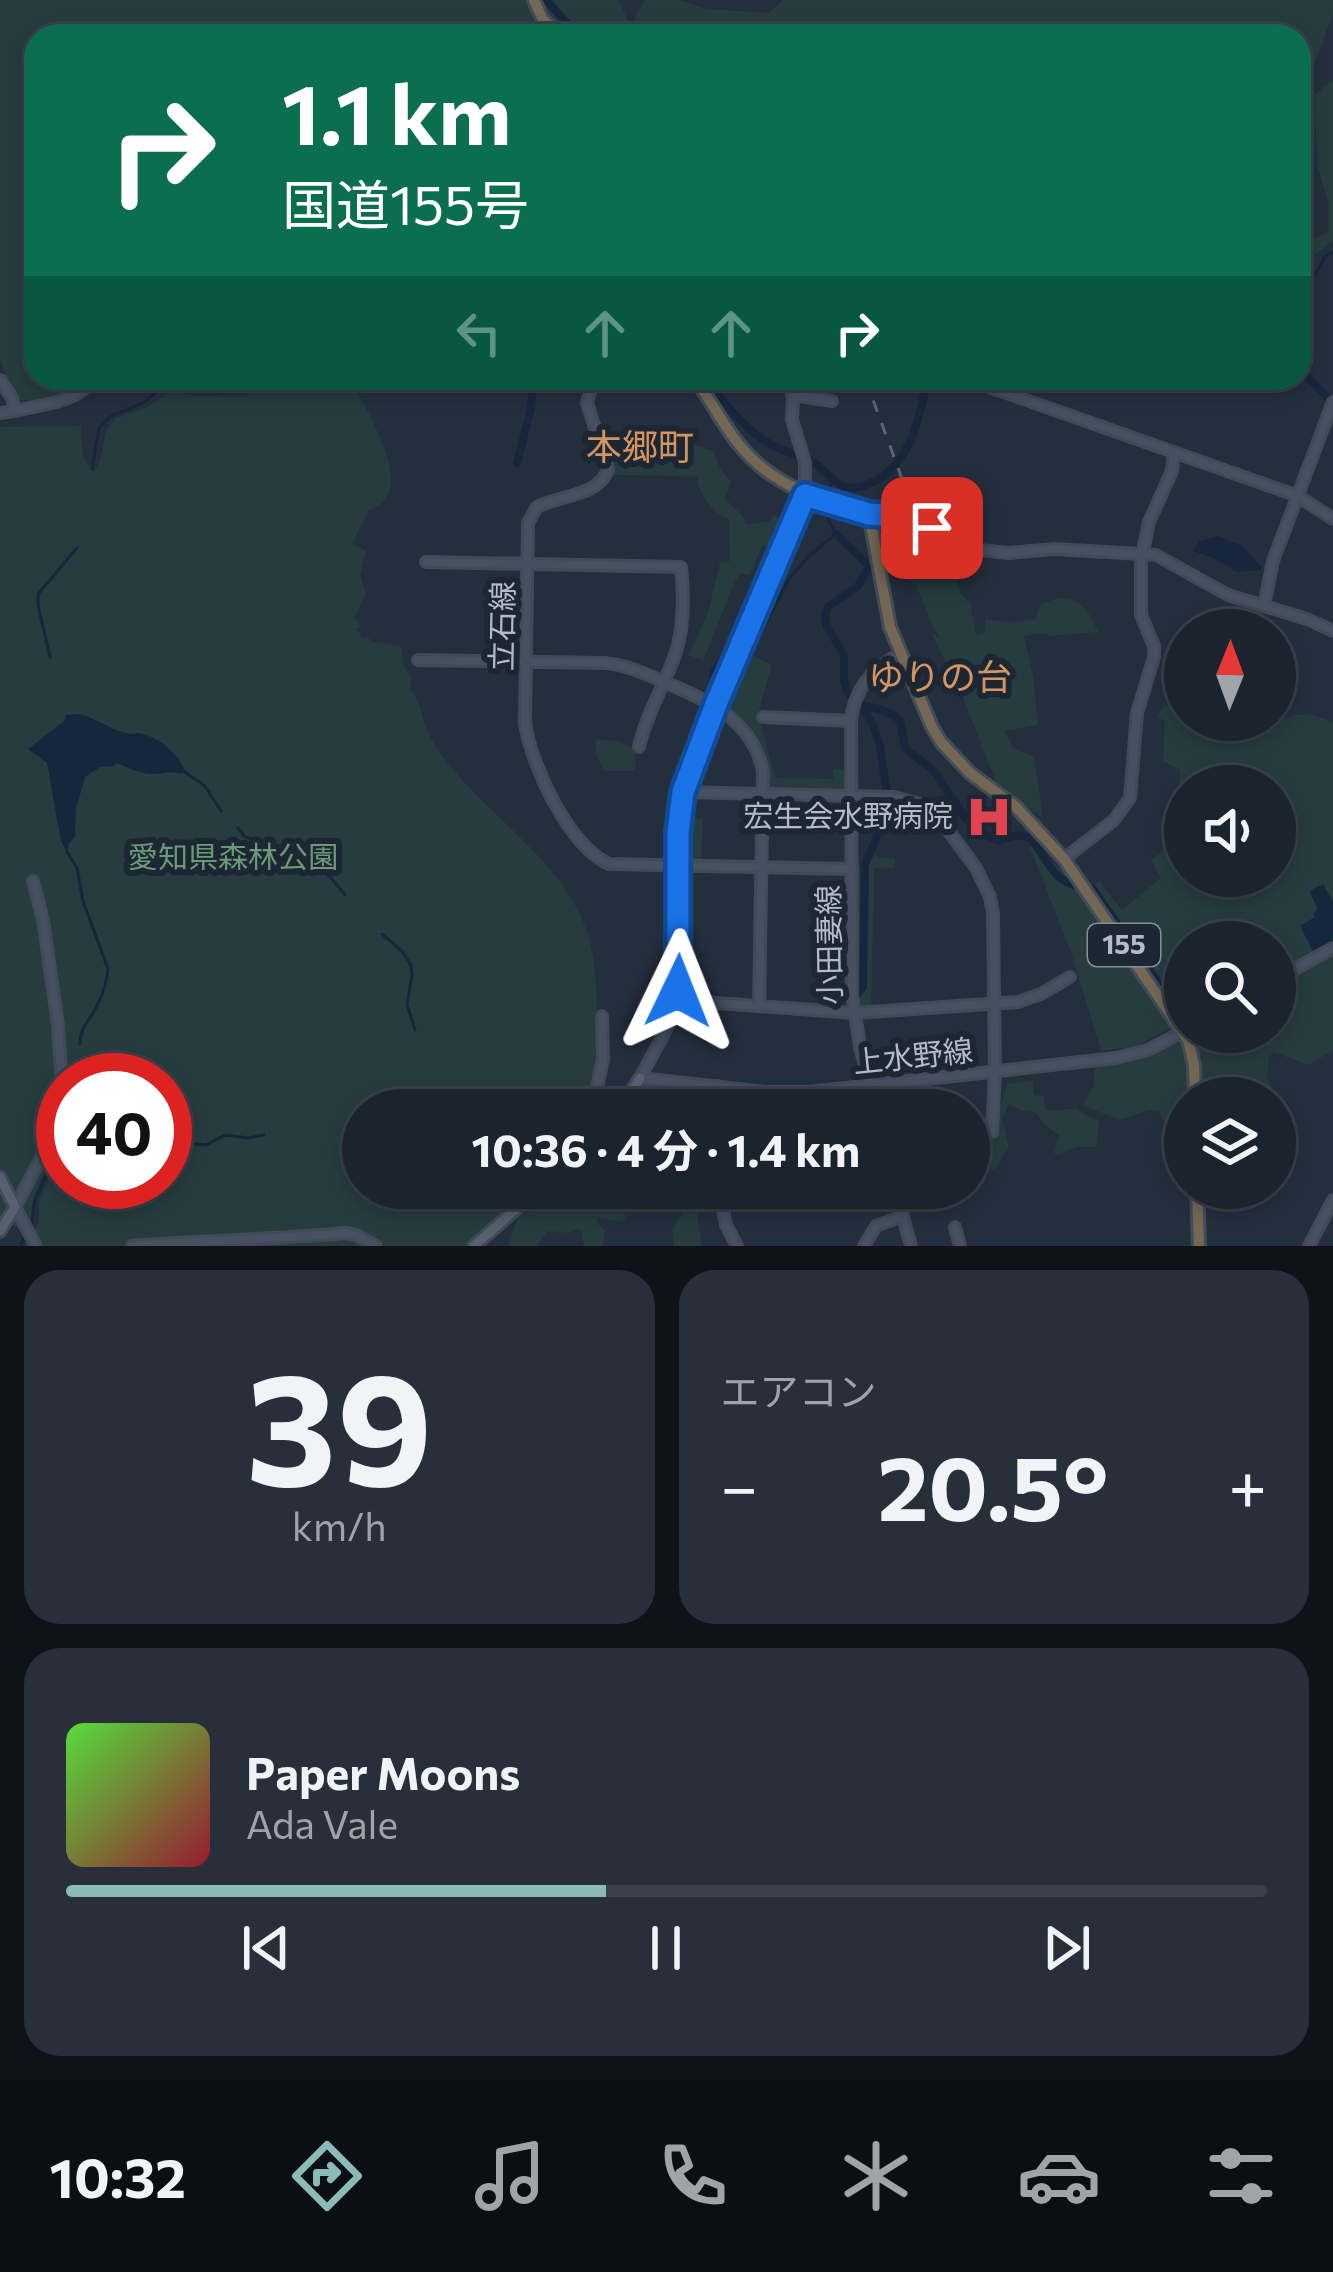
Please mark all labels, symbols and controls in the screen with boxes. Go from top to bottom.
text: 1.1 km [282,60,512,162]
icon: right [84,72,240,228]
text: 国道155号 [282,170,529,236]
icon: left [446,300,512,366]
icon: ahead [572,300,638,366]
icon: ahead [698,300,764,366]
icon: right [824,300,890,366]
district label: 本郷町 [586,423,694,467]
pin [881,477,983,579]
icon: arrive [899,495,965,561]
street label: 立石線 [481,581,520,671]
north arrow [1164,609,1296,741]
map controls [1164,609,1296,1209]
district label: ゆりの台 [868,653,1012,697]
button: sound [1164,765,1296,897]
hospital icon: 宏生会水野病院 [964,792,1014,842]
place label: 宏生会水野病院 [743,796,953,833]
park label: 愛知県森林公園 [128,837,338,874]
street label: 小田妻線 [808,885,847,1005]
button: search [1164,921,1296,1053]
road number: 155 [1088,924,1160,966]
position arrow [615,928,741,1054]
street label: 上水野線 [851,1030,974,1079]
speed limit sign: 40 [36,1053,192,1209]
button: layers [1164,1077,1296,1209]
text: 10:36 · 4 分 · 1.4 km [472,1121,860,1176]
text: 39 [246,1327,433,1518]
text: エアコン [721,1366,877,1414]
text: 20.5° [878,1429,1109,1540]
text: − [721,1444,758,1525]
text: + [1228,1444,1267,1525]
text: km/h [292,1501,387,1549]
text: Paper Moons [246,1744,520,1799]
text: Ada Vale [246,1799,398,1847]
icon: previous [233,1915,299,1981]
icon: pause [633,1915,699,1981]
icon: next [1034,1915,1100,1981]
icon: directions [285,2134,369,2218]
icon: music [468,2134,552,2218]
icon: phone [651,2134,735,2218]
icon: climate [834,2134,918,2218]
icon: car [1017,2134,1101,2218]
icon: filters [1199,2134,1283,2218]
text: 10:32 [49,2143,186,2209]

